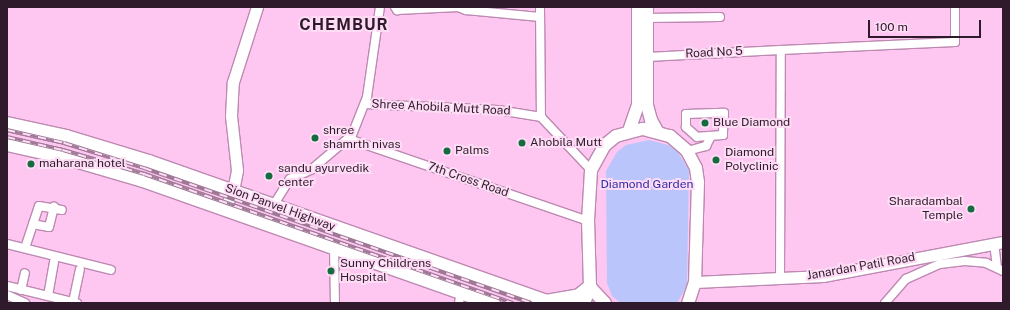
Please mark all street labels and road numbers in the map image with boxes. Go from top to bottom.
street label: Road No 5 [685,44,743,62]
street label: Shree Ahobila Mutt Road [371,97,511,119]
street label: 7th Cross Road [426,159,510,201]
street label: Sion Panvel Highway [223,181,337,235]
street label: Janardan Patil Road [806,250,916,284]

